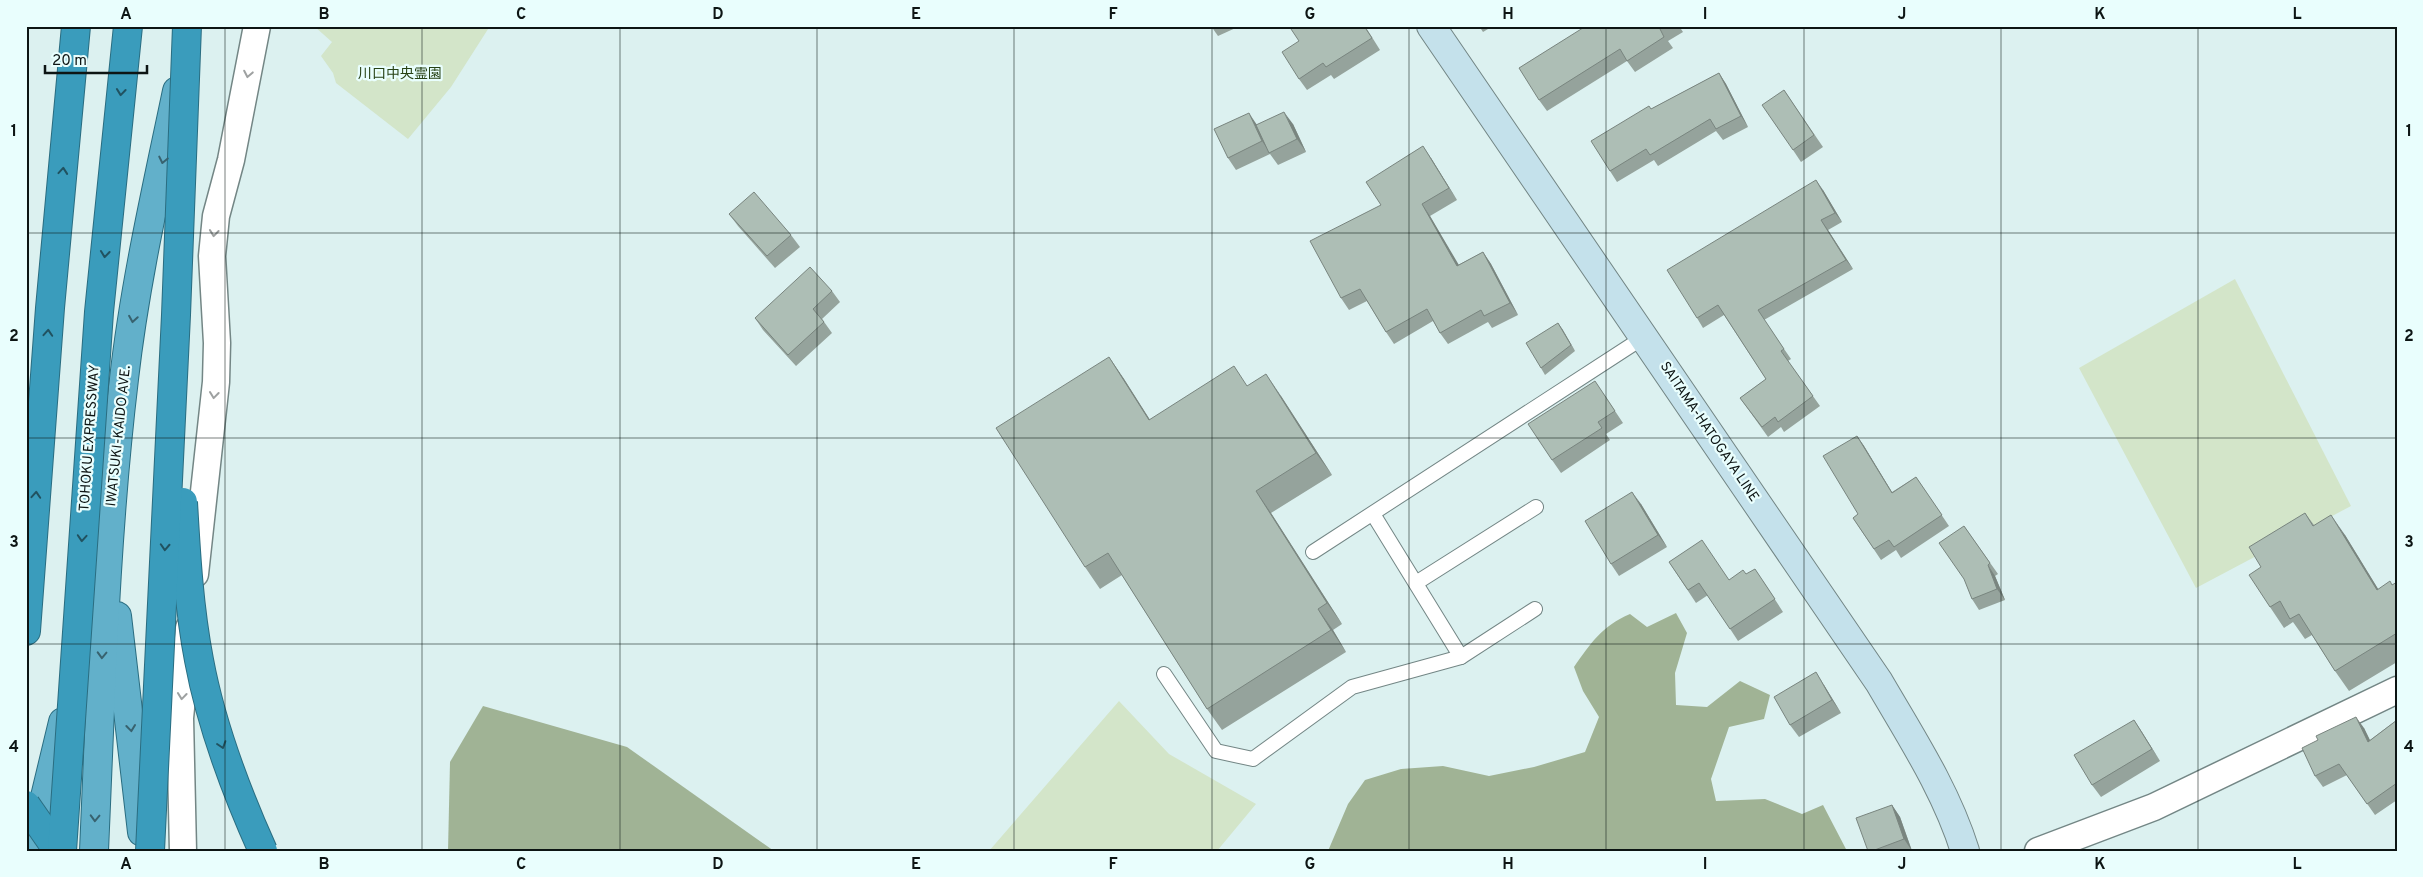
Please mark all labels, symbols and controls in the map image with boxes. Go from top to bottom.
text: A [120,5,132,25]
text: B [318,5,330,25]
text: C [516,5,526,25]
text: D [712,5,724,25]
text: E [911,5,921,25]
text: F [1108,5,1118,25]
text: G [1305,5,1315,25]
text: H [1502,5,1514,25]
text: I [1703,5,1707,25]
text: J [1898,5,1906,25]
text: K [2094,5,2106,25]
text: L [2292,5,2302,25]
scale bar [45,42,148,74]
text: 20 m [52,52,87,71]
park label: 川口中央霊園 [358,66,442,83]
one-way arrow [243,70,254,79]
one-way arrow [116,88,127,96]
text: 1 [11,122,17,142]
text: 1 [2406,122,2412,142]
one-way arrow [158,155,168,164]
one-way arrow [57,166,68,174]
one-way arrow [209,229,220,237]
one-way arrow [100,250,111,258]
one-way arrow [128,316,139,324]
text: 2 [9,327,19,347]
text: 2 [2404,327,2414,347]
one-way arrow [42,328,53,336]
street label: SAITAMA-HATOGAYA LINE [1656,359,1762,505]
street label: TOHOKU EXPRESSWAY [76,364,104,512]
street label: IWATSUKI-KAIDO AVE. [103,365,135,507]
one-way arrow [209,391,220,399]
one-way arrow [31,490,42,498]
text: 3 [9,533,19,553]
text: 3 [2404,533,2414,553]
one-way arrow [77,534,88,542]
one-way arrow [160,544,170,551]
one-way arrow [97,651,108,659]
one-way arrow [177,692,188,700]
one-way arrow [125,724,136,732]
text: 4 [9,738,19,758]
text: 4 [2404,738,2414,758]
one-way arrow [217,740,227,748]
one-way arrow [90,814,101,822]
text: A [120,855,132,875]
text: B [318,855,330,875]
text: C [516,855,526,875]
text: D [712,855,724,875]
text: E [911,855,921,875]
text: F [1108,855,1118,875]
text: G [1305,855,1315,875]
text: H [1502,855,1514,875]
text: I [1703,855,1707,875]
text: J [1898,855,1906,875]
text: K [2094,855,2106,875]
text: L [2292,855,2302,875]

